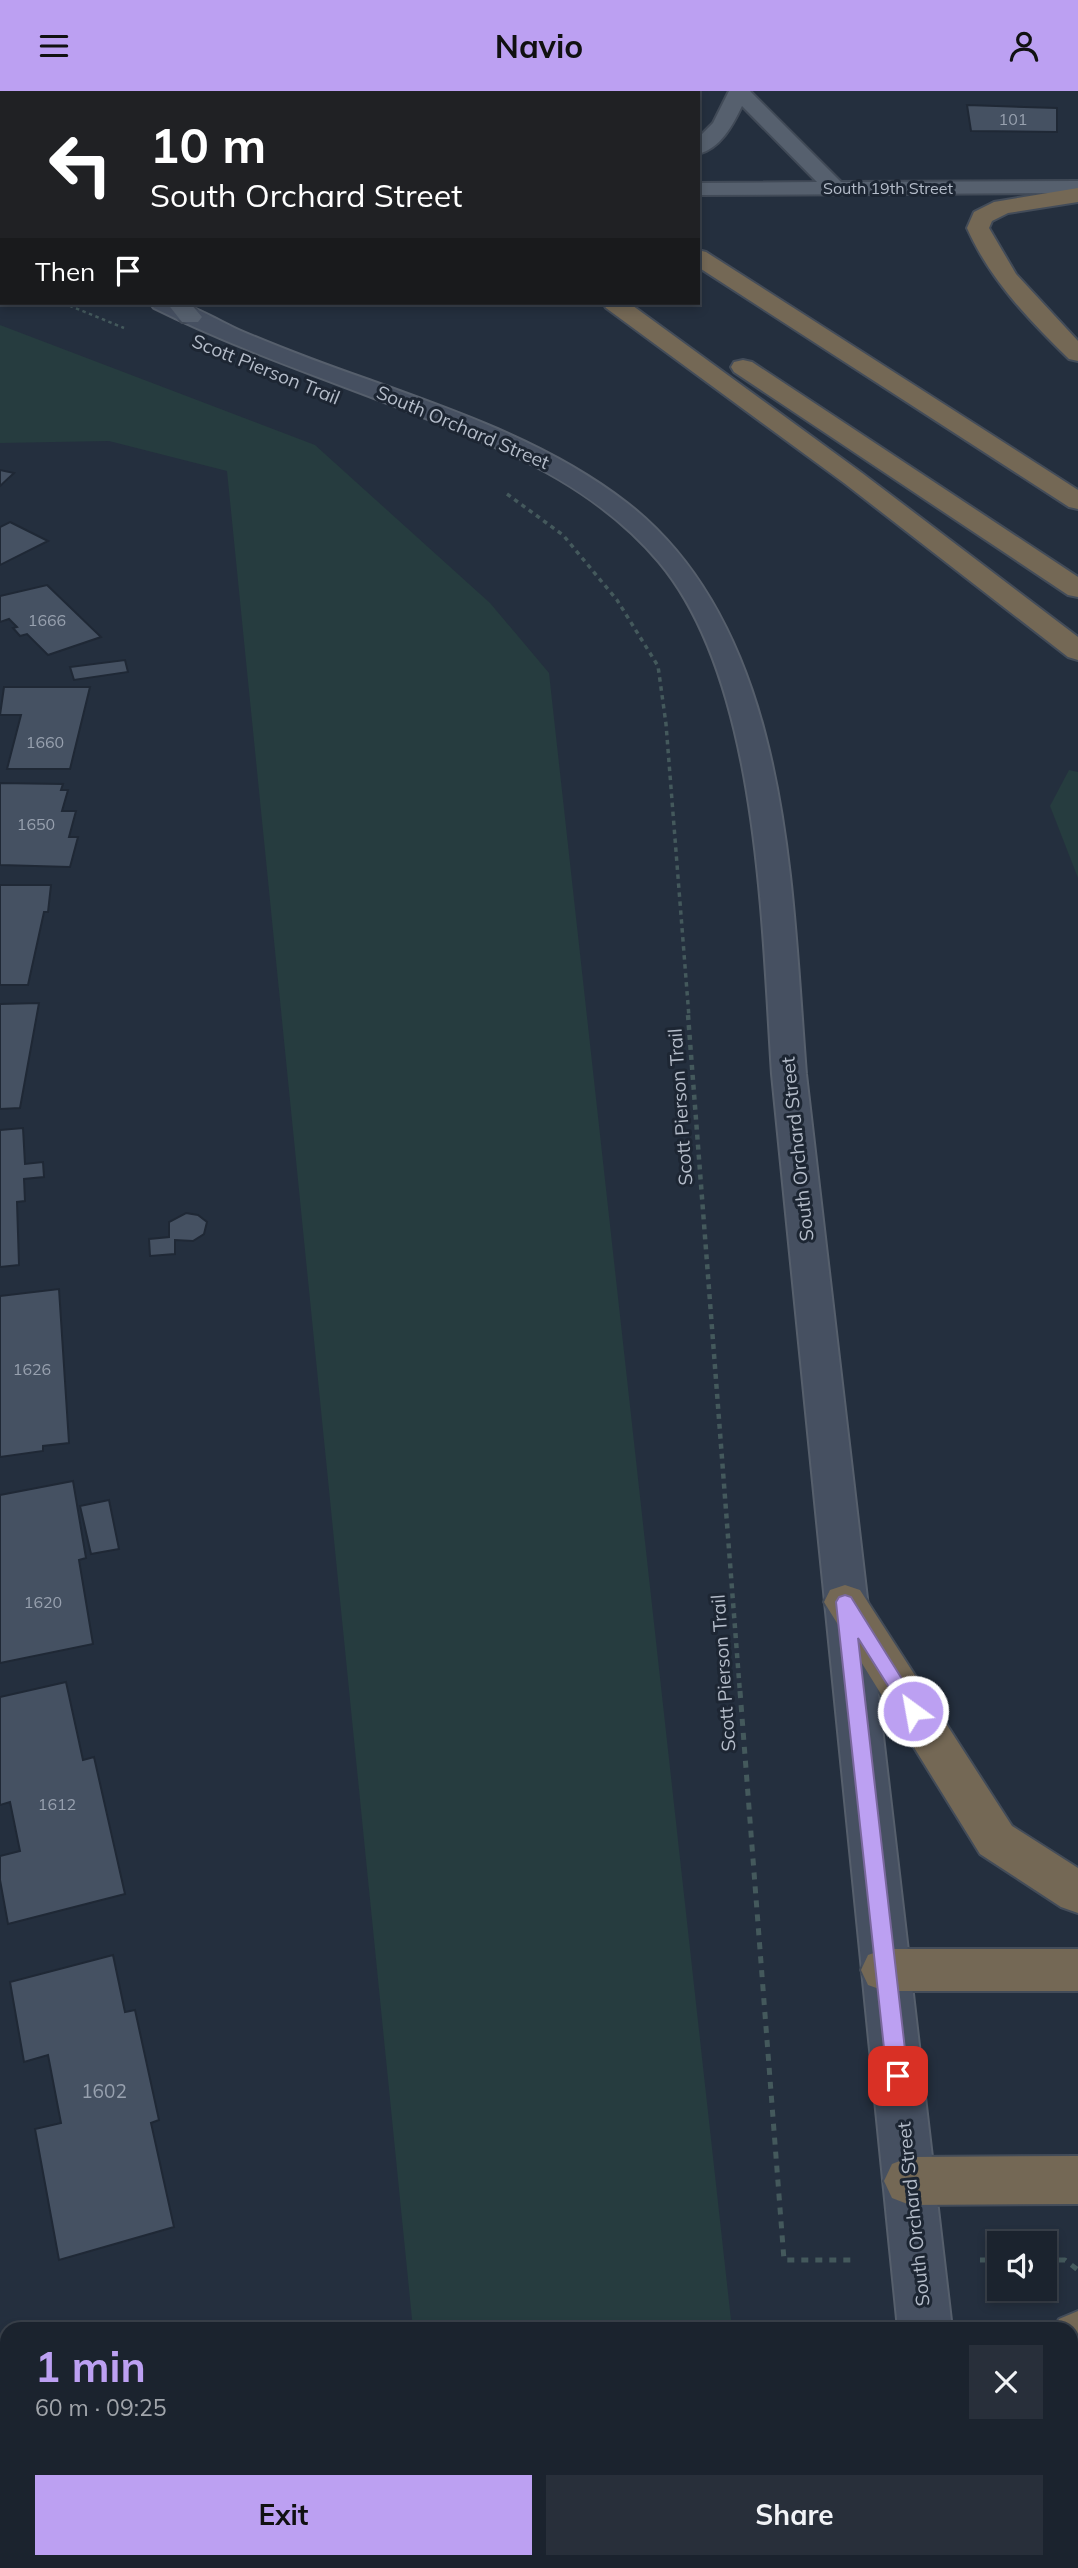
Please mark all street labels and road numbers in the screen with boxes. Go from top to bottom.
street label: South 19th Street [823,178,953,198]
street label: Scott Pierson Trail [188,328,344,410]
street label: South Orchard Street [373,380,553,474]
street label: Scott Pierson Trail [663,1028,697,1186]
street label: South Orchard Street [775,1055,819,1242]
street label: Scott Pierson Trail [706,1594,740,1752]
street label: South Orchard Street [891,2120,935,2307]

